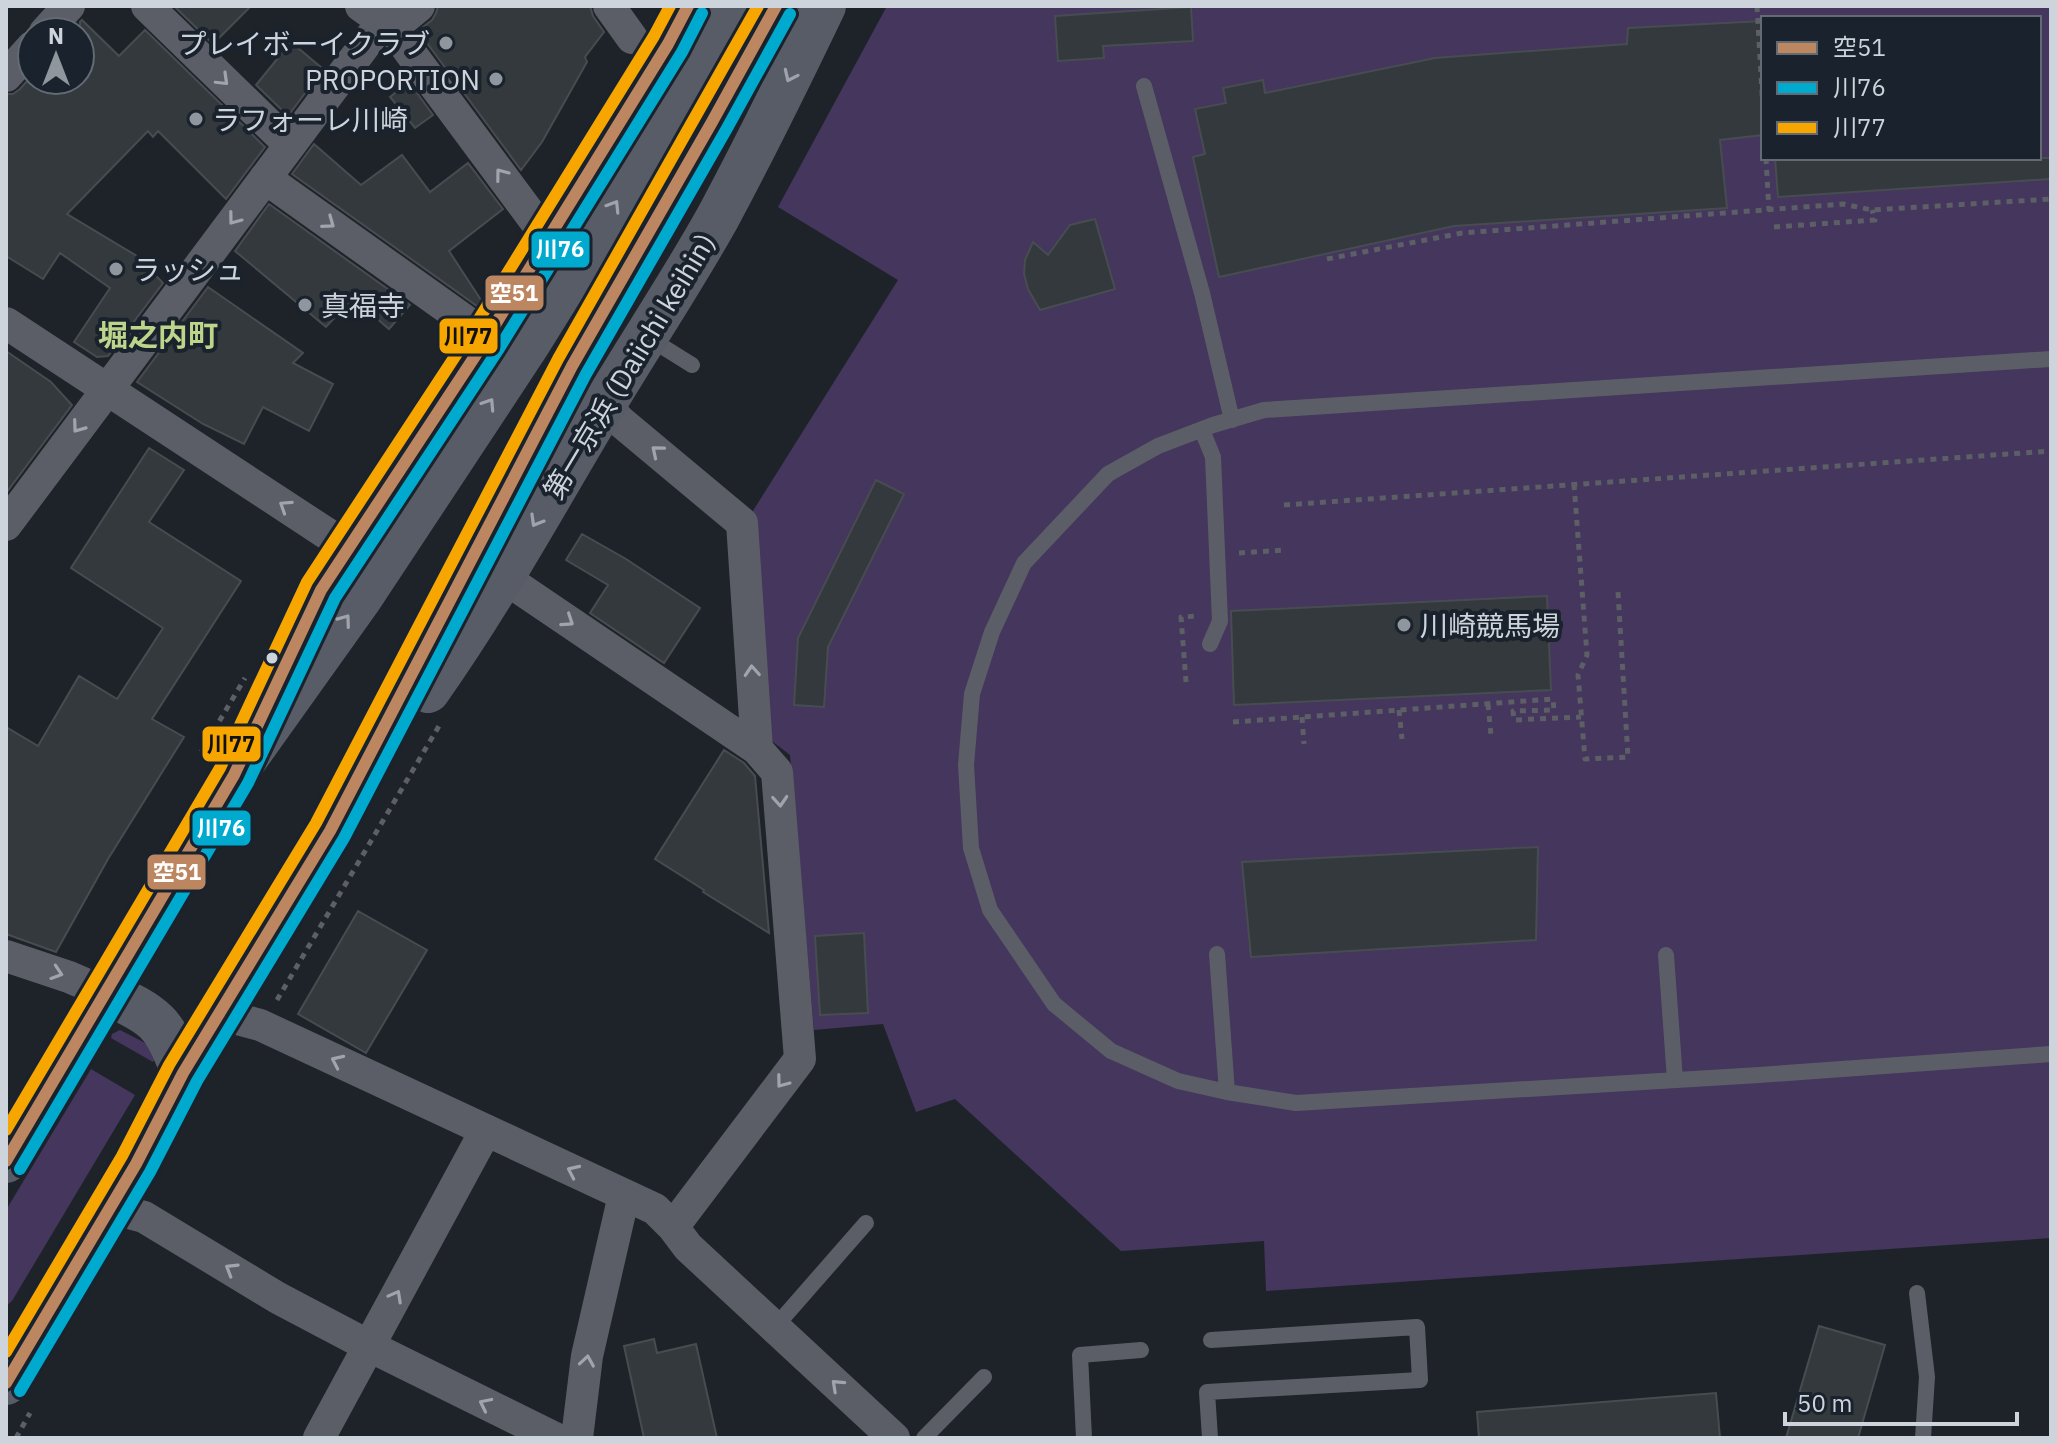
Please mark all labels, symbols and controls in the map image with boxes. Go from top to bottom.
north arrow [16,16,96,96]
legend [1761,16,2041,160]
text: N [48,21,64,50]
place label: プレイボーイクラブ [179,25,430,62]
text: 空51 [1833,31,1886,63]
marker: プレイボーイクラブ [437,34,455,52]
place label: PROPORTION [305,61,480,98]
one-way arrow [784,68,800,83]
marker: PROPORTION [487,70,505,88]
one-way arrow [214,71,228,85]
text: 川76 [1833,71,1886,103]
place label: ラフォーレ川崎 [212,101,408,138]
marker: ラフォーレ川崎 [187,110,205,128]
text: 川77 [1833,111,1886,143]
one-way arrow [497,168,511,183]
one-way arrow [604,201,619,215]
one-way arrow [230,210,244,225]
one-way arrow [320,213,334,228]
street label: 第一京浜 (Daiichi keihin) [535,226,723,506]
line badge: 川76 [530,230,591,269]
text: 川76 [536,234,584,263]
place label: ラッシュ [132,251,244,288]
marker: ラッシュ [107,260,125,278]
line badge: 空51 [484,274,545,312]
text: 空51 [490,278,538,307]
place label: 真福寺 [321,287,405,324]
marker: 真福寺 [296,296,314,314]
district label: 堀之内町 [98,315,218,354]
line badge: 川77 [438,317,499,355]
text: 川77 [444,321,492,350]
one-way arrow [479,398,494,412]
one-way arrow [74,418,88,433]
one-way arrow [652,446,666,461]
one-way arrow [279,501,293,516]
one-way arrow [530,512,546,527]
place label: 川崎競馬場 [1420,607,1560,644]
one-way arrow [559,611,573,626]
one-way arrow [335,615,350,629]
marker: 川崎競馬場 [1395,616,1413,634]
unlabelled marker [264,650,280,666]
one-way arrow [744,664,761,677]
line badge: 川77 [201,725,262,763]
text: 川77 [207,729,255,758]
one-way arrow [771,795,788,808]
line badge: 川76 [191,809,252,847]
text: 川76 [197,813,245,842]
line badge: 空51 [146,853,207,891]
text: 空51 [153,857,201,886]
one-way arrow [49,964,63,980]
one-way arrow [331,1055,346,1071]
one-way arrow [778,1073,792,1088]
one-way arrow [567,1165,581,1181]
one-way arrow [225,1263,240,1279]
one-way arrow [386,1290,402,1304]
one-way arrow [578,1354,595,1368]
scale bar [1785,1376,2017,1426]
one-way arrow [832,1380,846,1395]
text: 50 m [1797,1387,1852,1419]
one-way arrow [479,1398,494,1413]

